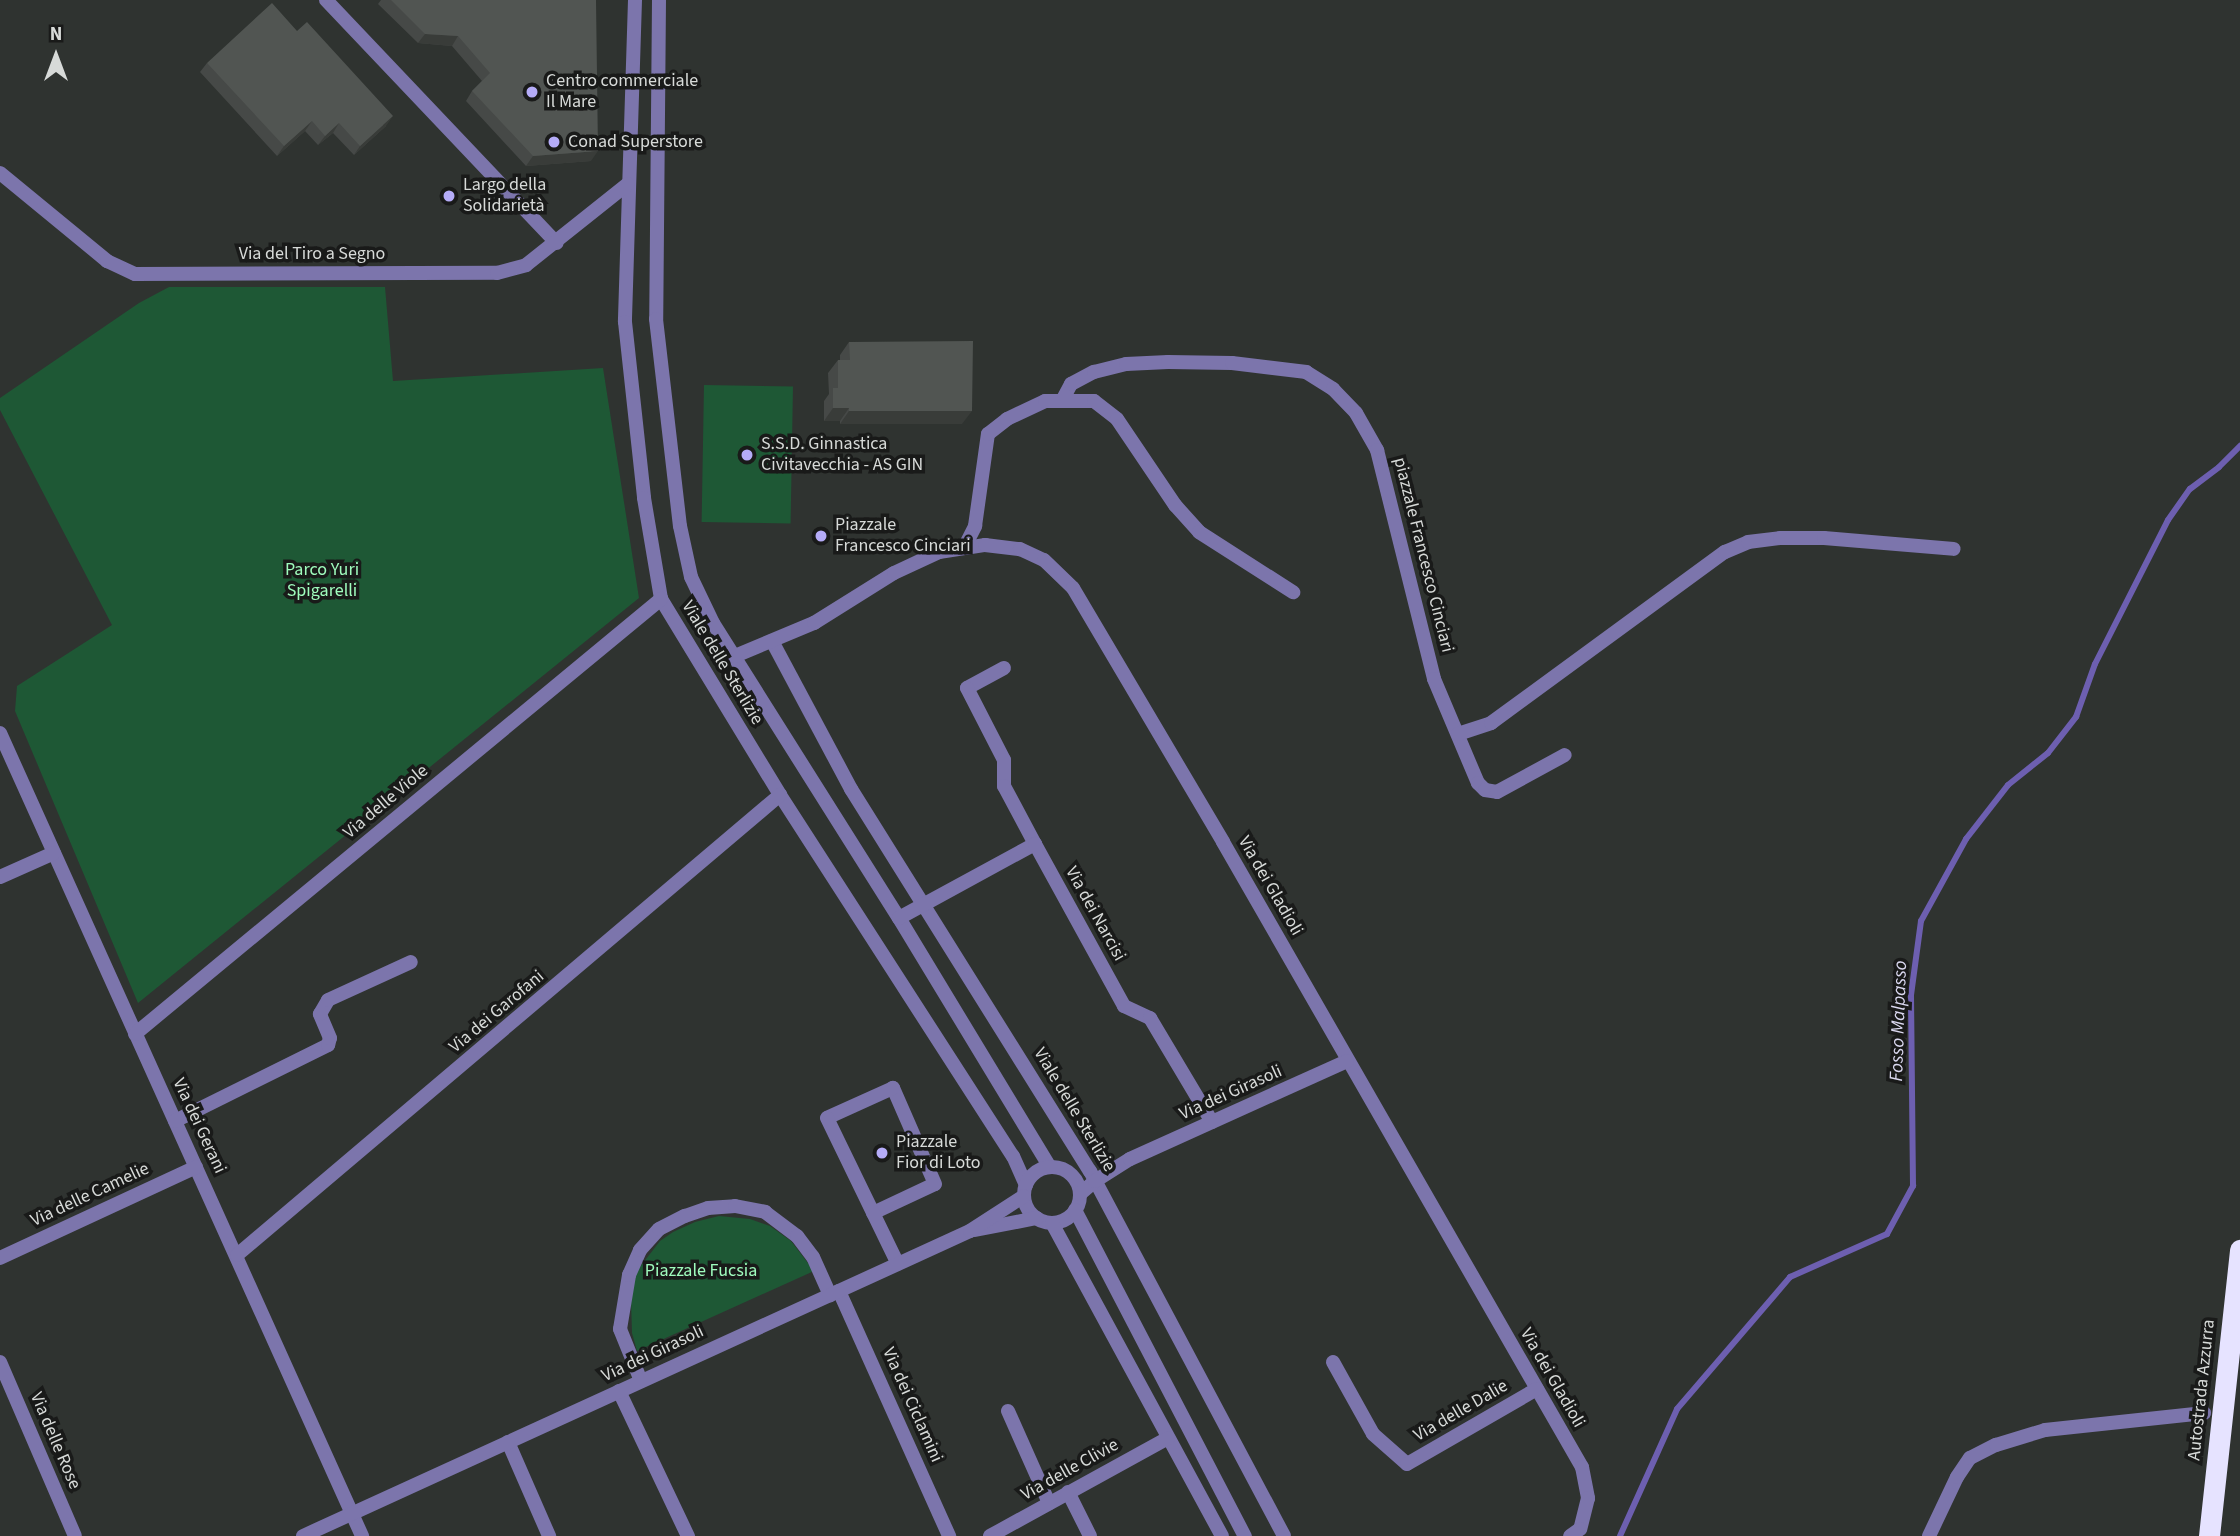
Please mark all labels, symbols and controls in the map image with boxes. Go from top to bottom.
north arrow [21,21,91,91]
text: N [50,21,62,48]
place label: Centro commerciale Il Mare [546,71,698,114]
marker: Centro commerciale Il Mare [524,84,540,100]
place label: Conad Superstore [568,131,703,153]
marker: Conad Superstore [546,134,562,150]
place label: Largo della Solidarietà [463,175,546,218]
marker: Largo della Solidarietà [441,188,457,204]
street label: Via del Tiro a Segno [239,243,385,265]
place label: S.S.D. Ginnastica Civitavecchia - AS GIN [761,434,923,476]
marker: S.S.D. Ginnastica Civitavecchia - AS GIN [739,447,755,463]
street label: piazzale Francesco Cinciari [1388,455,1458,655]
place label: Piazzale Francesco Cinciari [835,515,971,558]
marker: Piazzale Francesco Cinciari [813,528,829,544]
park label: Parco Yuri Spigarelli [285,560,359,602]
street label: Viale delle Sterlizie [677,597,767,729]
street label: Via delle Viole [339,760,433,844]
street label: Via dei Gladioli [1233,832,1307,940]
street label: Via dei Narcisi [1060,863,1130,965]
water label: Fosso Malpasso [1885,960,1913,1082]
street label: Via dei Garofani [445,966,549,1058]
street label: Viale delle Sterlizie [1029,1044,1119,1176]
street label: Via dei Girasoli [1176,1061,1286,1125]
street label: Via dei Gerani [168,1075,230,1177]
place label: Piazzale Fior di Loto [896,1132,981,1174]
marker: Piazzale Fior di Loto [874,1145,890,1161]
street label: Via delle Camelie [27,1158,153,1232]
park label: Piazzale Fucsia [645,1260,757,1282]
street label: Autostrada Azzurra [2184,1318,2220,1462]
street label: Via dei Girasoli [599,1321,707,1387]
street label: Via dei Gladioli [1515,1324,1589,1432]
street label: Via dei Ciclamini [877,1344,947,1466]
street label: Via delle Dalie [1410,1375,1512,1447]
street label: Via delle Rose [25,1389,85,1493]
street label: Via delle Clivie [1018,1434,1122,1506]

